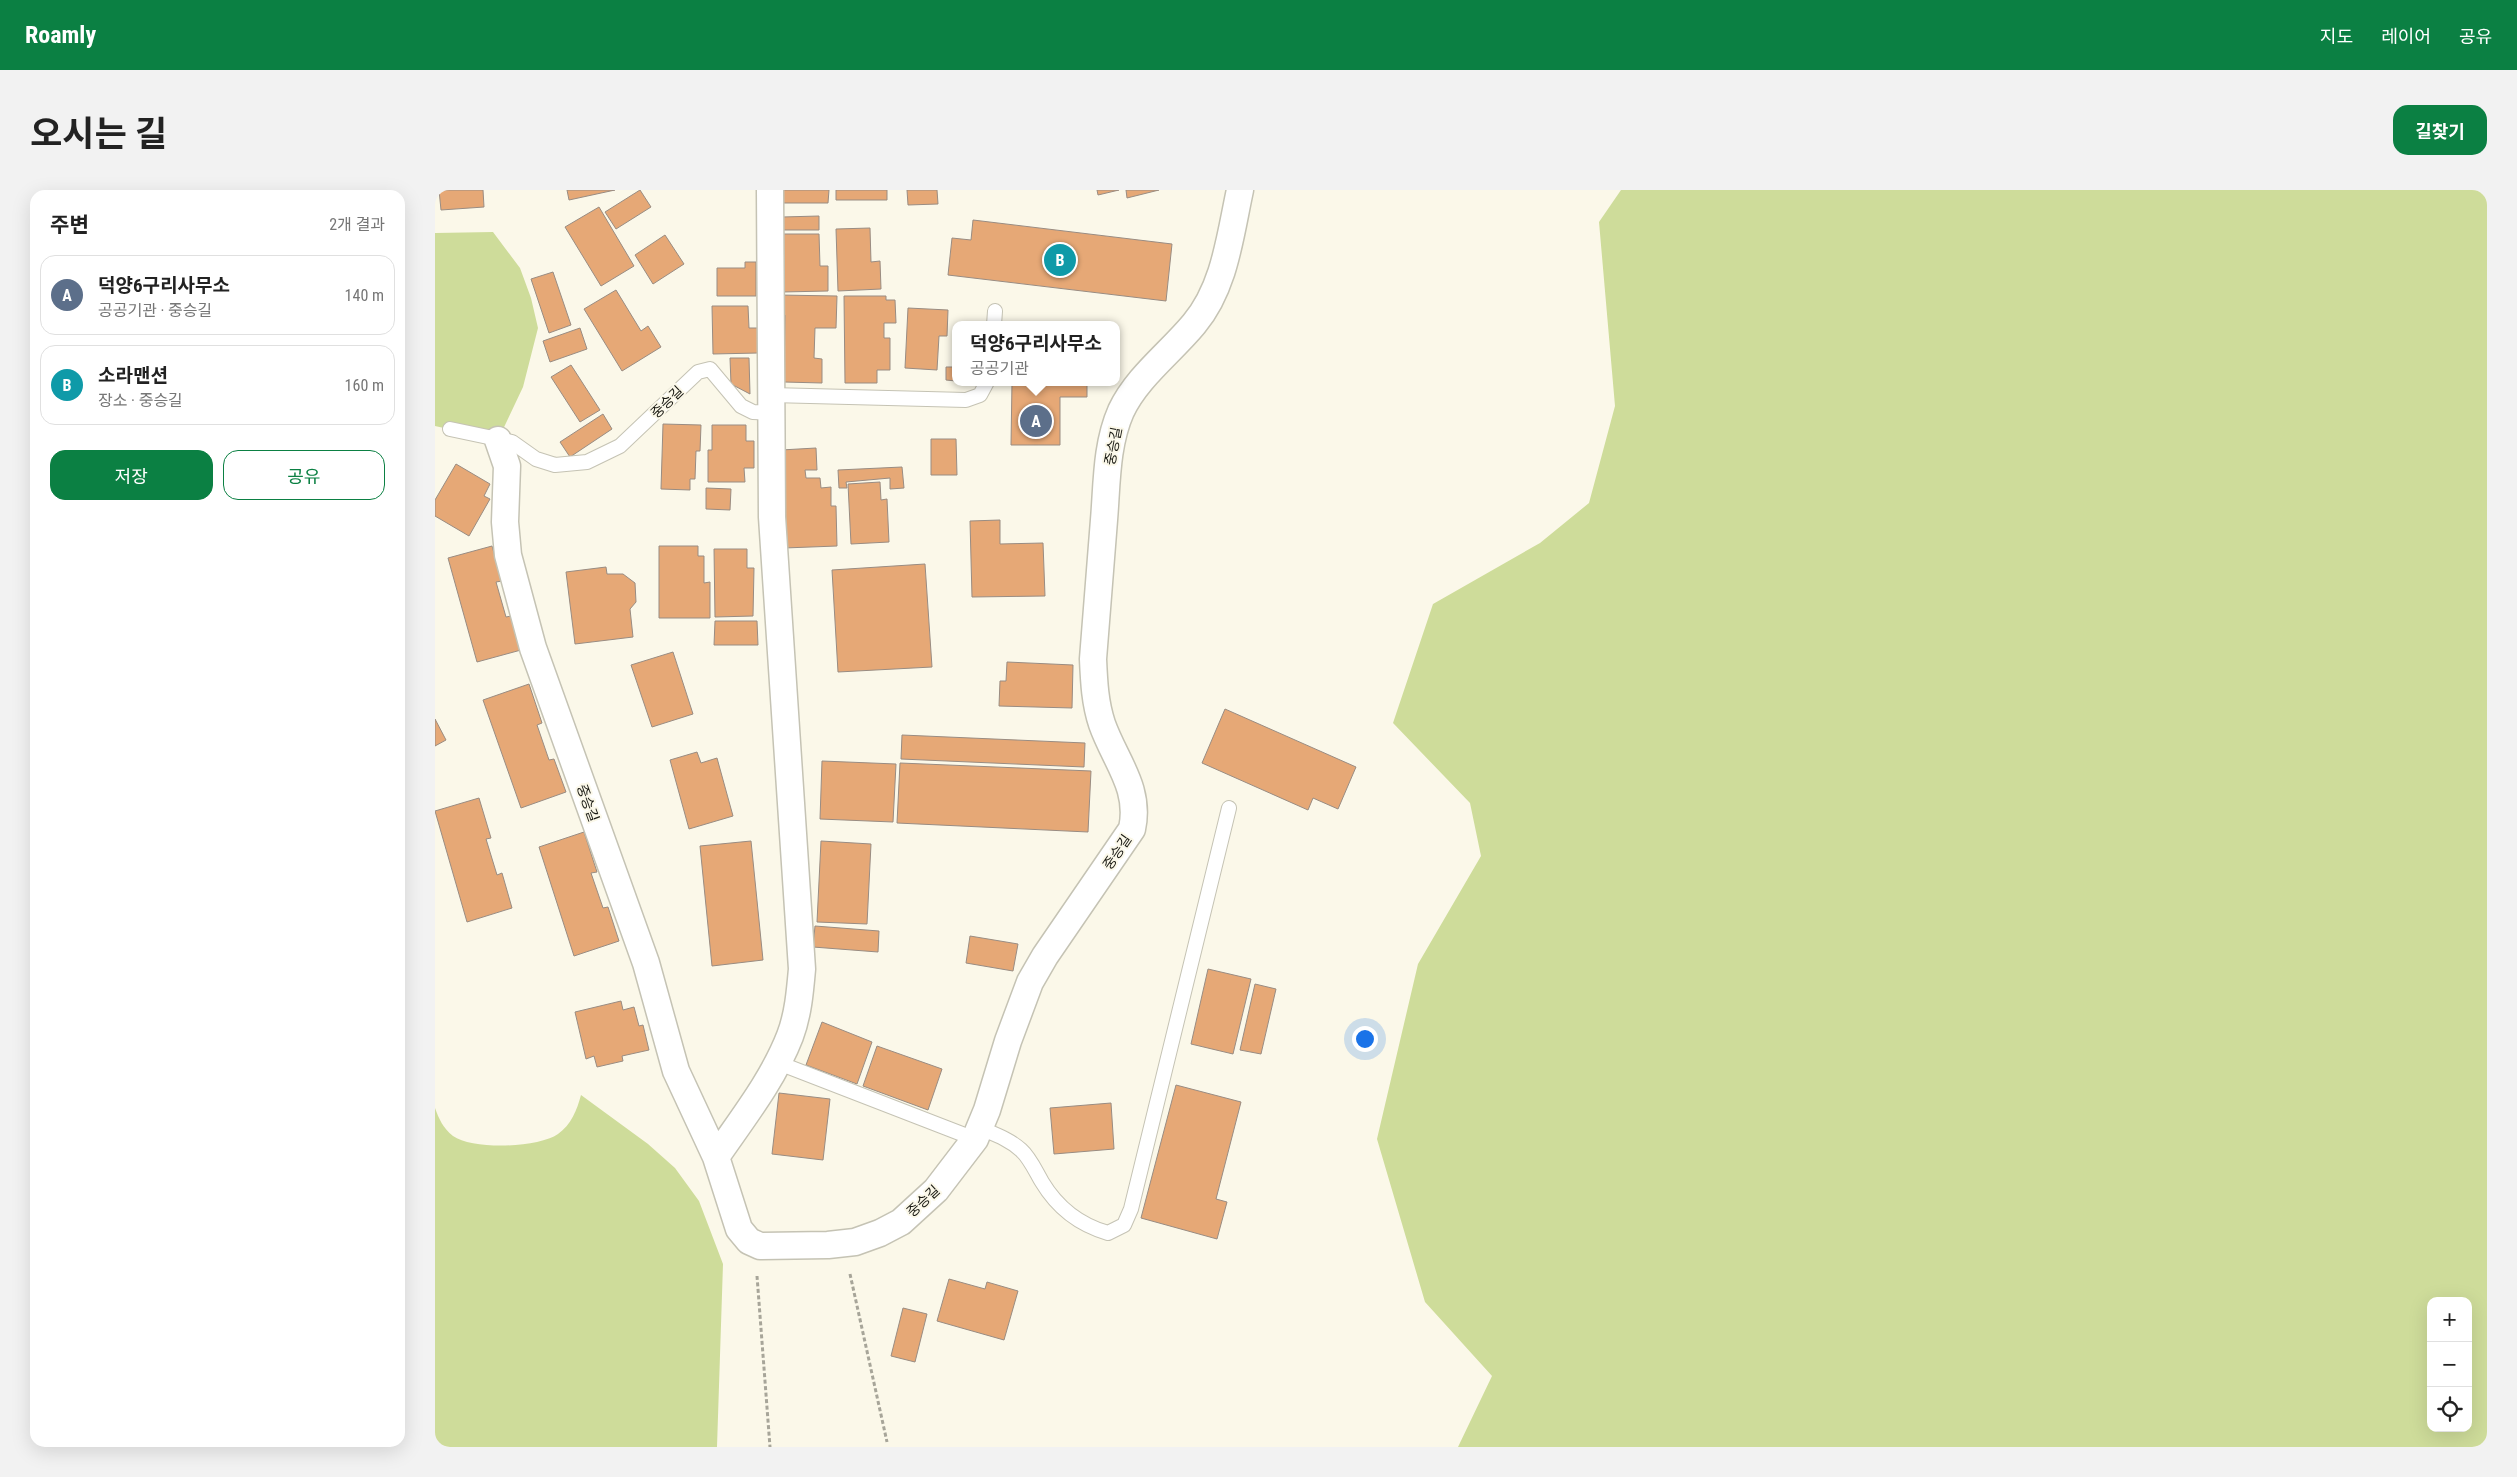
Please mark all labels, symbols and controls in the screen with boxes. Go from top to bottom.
text: Roamly [25,21,96,49]
text: 지도 [2320,26,2353,47]
text: 레이어 [2381,26,2431,47]
text: 공유 [2459,26,2492,47]
button: 길찾기 [2393,105,2487,155]
text: 오시는 길 [30,114,167,155]
text: 주변 [50,213,89,237]
text: 2개 결과 [329,215,385,234]
pin: B [1044,241,1076,279]
text: 덕양6구리사무소 [98,274,230,297]
text: A [62,286,72,305]
text: 140 m [345,286,384,305]
text: 공공기관 · 중승길 [98,301,212,320]
popup [952,321,1120,386]
text: 덕양6구리사무소 [970,332,1102,355]
text: 공공기관 [970,359,1029,378]
text: 소라맨션 [98,364,168,387]
text: B [63,376,71,395]
text: 160 m [345,376,384,395]
street label: 중승길 [648,383,686,421]
text: 장소 · 중승길 [98,391,183,410]
pin: A [1020,402,1052,440]
street label: 중승길 [1101,426,1125,466]
button: 저장 [50,450,213,500]
button: 공유 [223,450,385,500]
street label: 중승길 [574,782,602,824]
street label: 중승길 [1100,832,1134,872]
your location [1352,1026,1378,1052]
street label: 중승길 [903,1182,943,1220]
map controls [2427,1297,2472,1432]
button: + [2427,1297,2472,1342]
button: − [2427,1342,2472,1387]
button: locate [2427,1387,2472,1432]

